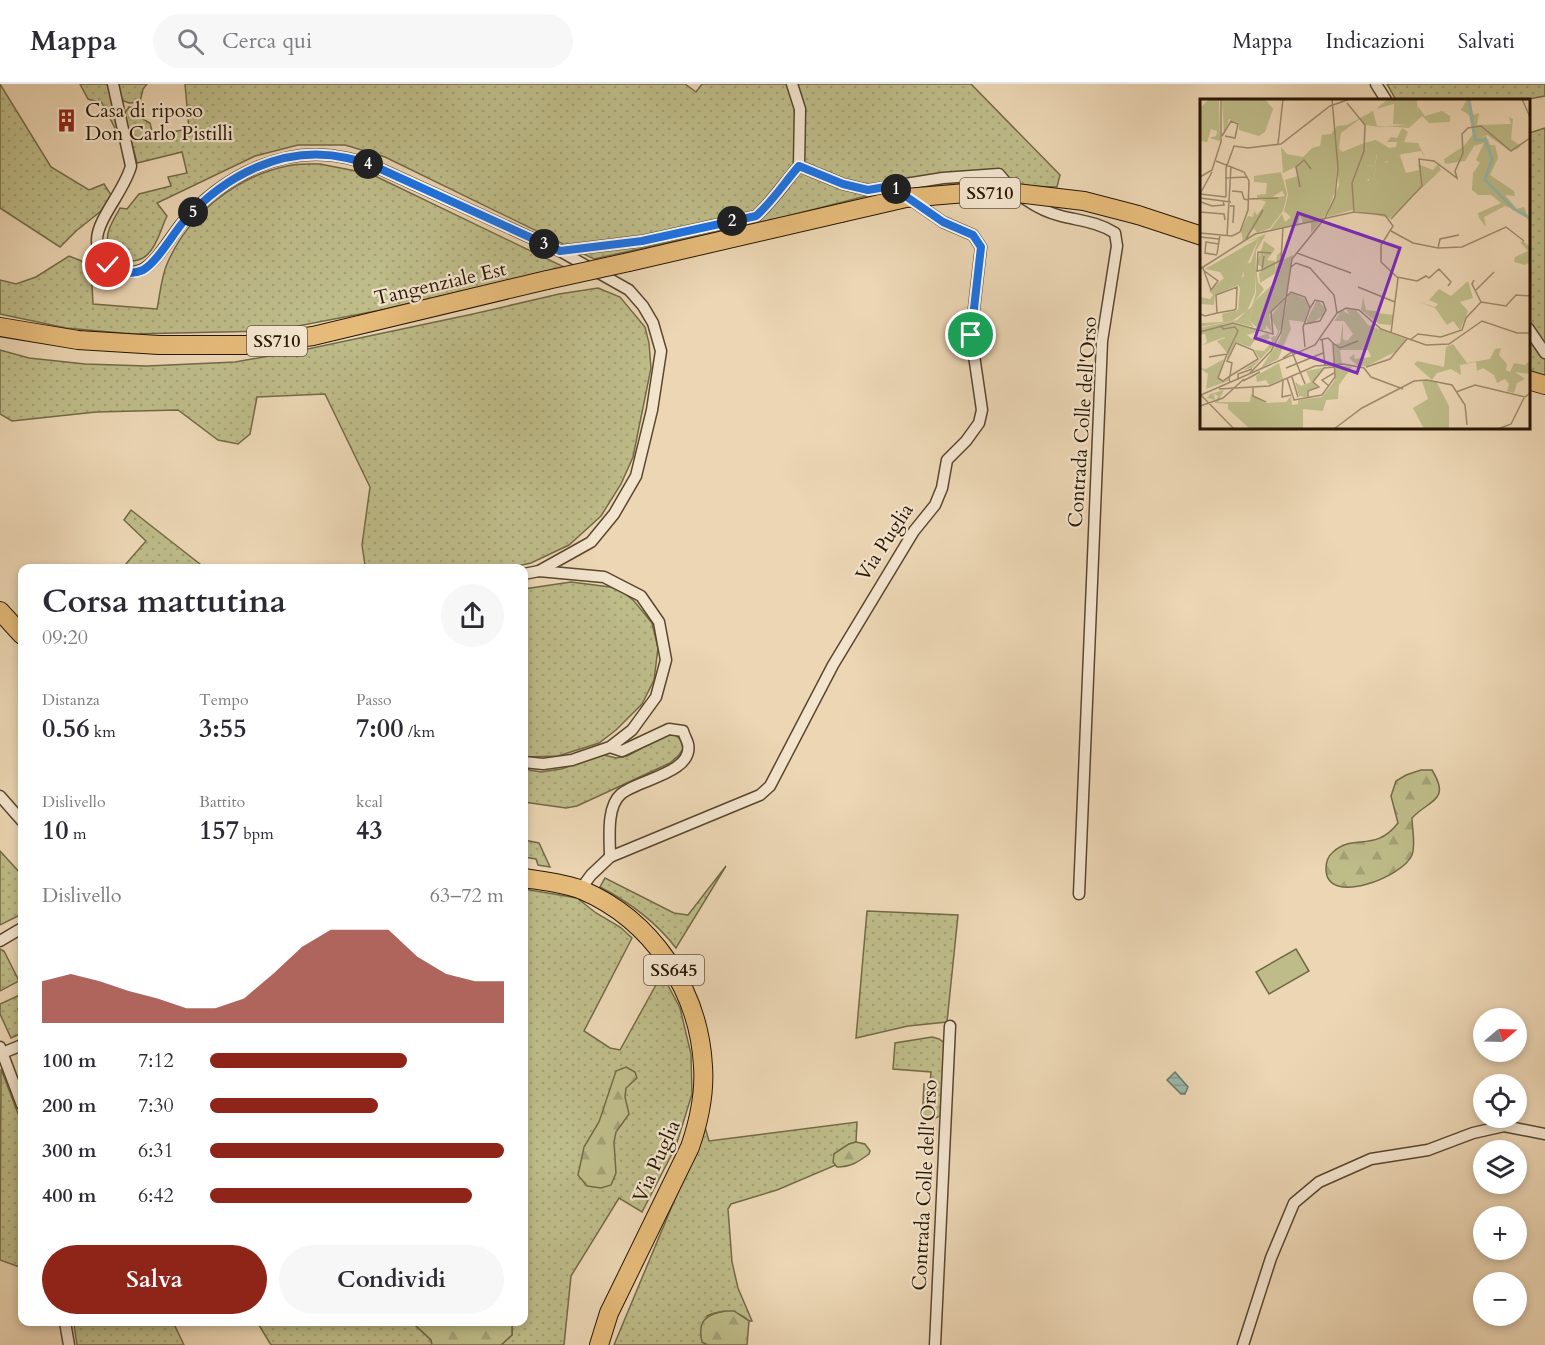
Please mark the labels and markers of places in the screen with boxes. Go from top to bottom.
place label: Casa di riposo Don Carlo Pistilli [85,97,234,147]
building icon: Casa di riposo Don Carlo Pistilli [54,108,80,134]
pin: 4 [353,149,383,179]
pin: 1 [881,174,911,204]
pin: 5 [178,197,208,227]
pin: 2 [717,206,747,236]
pin: 3 [529,229,559,259]
pin [82,239,133,290]
pin [945,309,996,360]

